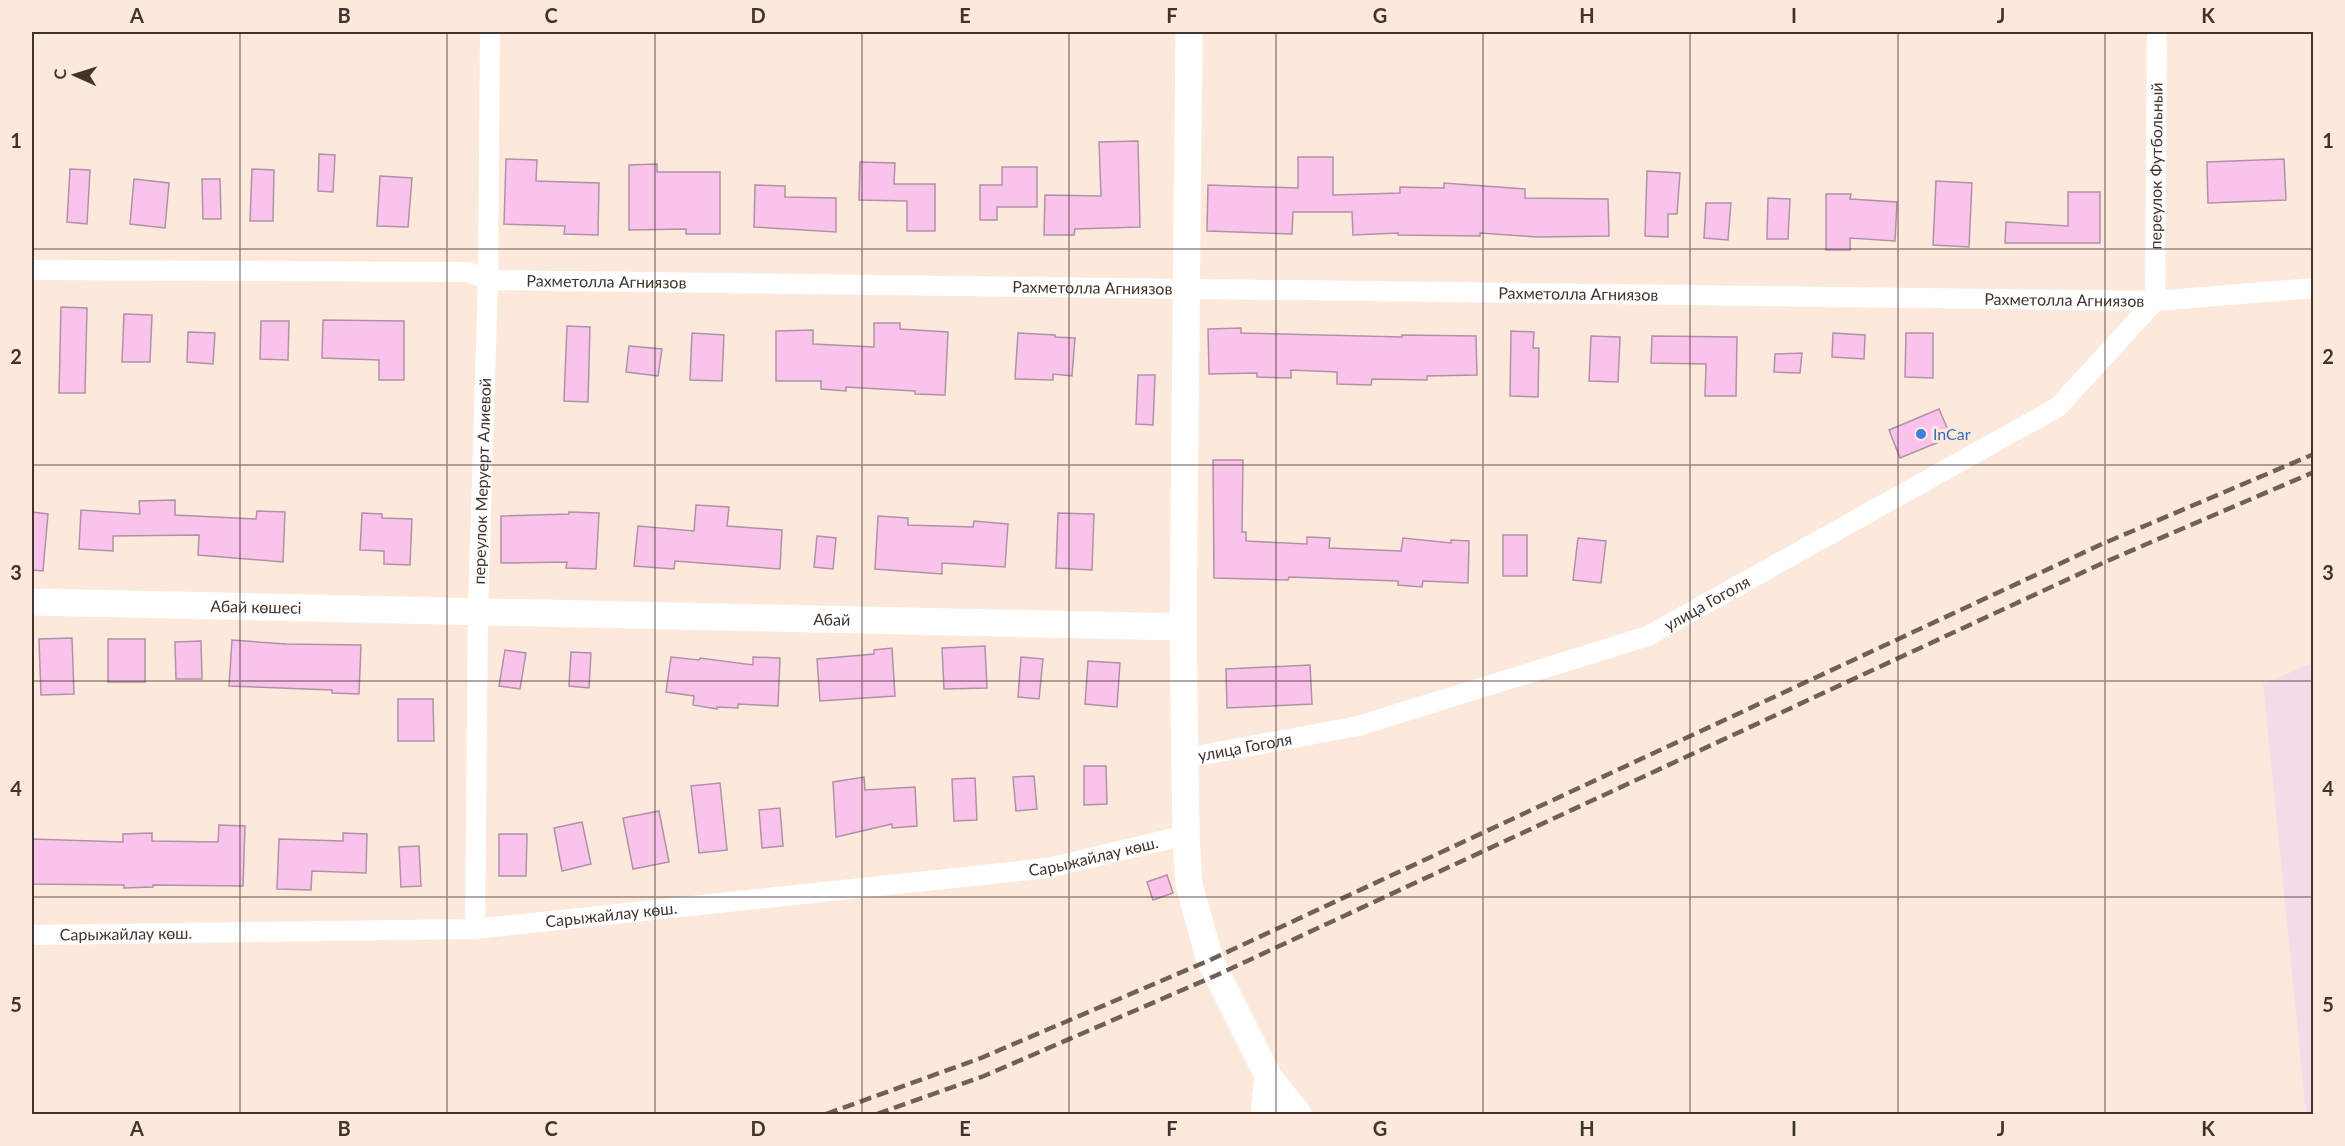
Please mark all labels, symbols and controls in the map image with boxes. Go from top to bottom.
text: A [129,3,144,27]
text: B [337,3,351,27]
text: C [544,3,558,27]
text: D [750,3,766,27]
text: E [959,3,971,27]
text: F [1166,3,1178,27]
text: G [1373,3,1387,27]
text: H [1579,3,1595,27]
text: I [1791,3,1797,27]
text: J [1997,3,2005,27]
text: K [2201,3,2215,27]
north arrow [45,45,105,105]
text: С [50,68,69,80]
street label: переулок Футбольный [2145,82,2166,250]
text: 1 [10,128,22,152]
text: 1 [2322,128,2334,152]
street label: Рахметолла Агниязов [526,270,687,292]
street label: Рахметолла Агниязов [1012,277,1173,298]
street label: Рахметолла Агниязов [1498,283,1659,304]
street label: Рахметолла Агниязов [1984,289,2145,310]
text: 2 [10,344,22,368]
text: 2 [2322,344,2334,368]
street label: переулок Меруерт Алиевой [469,378,494,585]
place label: InCar [1933,424,1971,443]
marker: InCar [1914,427,1928,441]
text: 3 [10,560,22,584]
text: 3 [2322,560,2334,584]
street label: улица Гоголя [1660,571,1753,634]
street label: Абай көшесі [210,596,302,617]
street label: Абай [813,609,851,629]
street label: улица Гоголя [1196,728,1293,765]
text: 4 [10,776,22,800]
text: 4 [2322,776,2334,800]
street label: Сарыжайлау көш. [1028,832,1160,879]
street label: Сарыжайлау көш. [544,898,678,930]
street label: Сарыжайлау көш. [60,923,192,944]
text: 5 [10,992,22,1016]
text: 5 [2322,992,2334,1016]
text: A [129,1116,144,1140]
text: B [337,1116,351,1140]
text: C [544,1116,558,1140]
text: D [750,1116,766,1140]
text: E [959,1116,971,1140]
text: F [1166,1116,1178,1140]
text: G [1373,1116,1387,1140]
text: H [1579,1116,1595,1140]
text: I [1791,1116,1797,1140]
text: J [1997,1116,2005,1140]
text: K [2201,1116,2215,1140]

